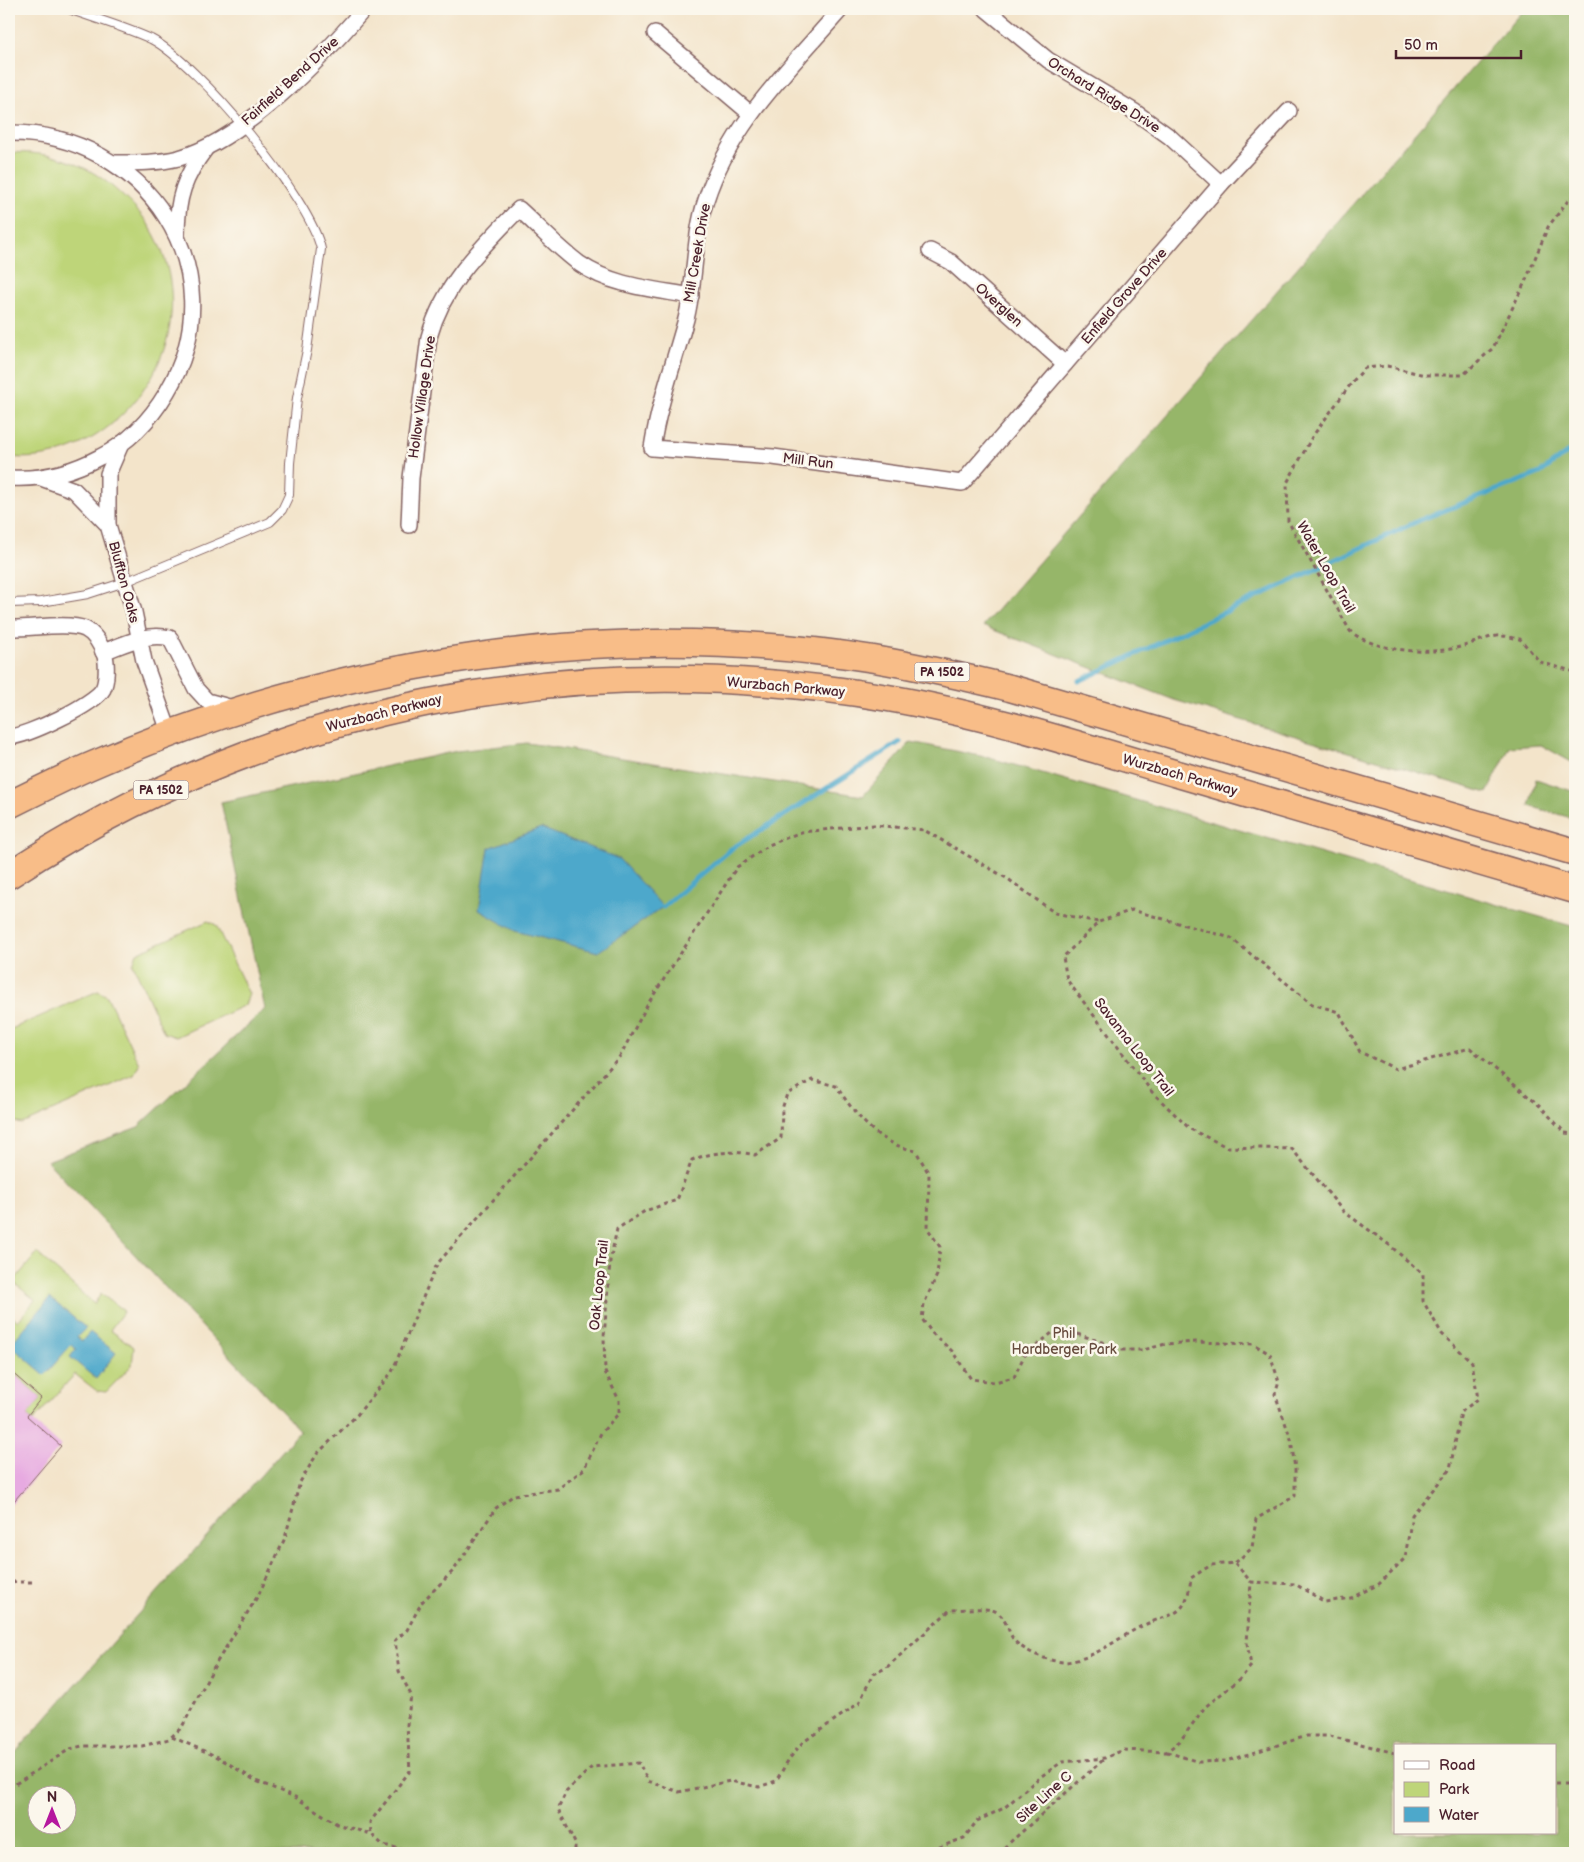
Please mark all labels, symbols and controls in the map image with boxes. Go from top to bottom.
scale bar [1396,28,1522,60]
street label: Fairfield Bend Drive [238,33,342,129]
text: 50 m [1404,36,1438,55]
street label: Orchard Ridge Drive [1045,53,1163,137]
street label: Mill Creek Drive [680,202,714,304]
street label: Enfield Grove Drive [1078,244,1170,348]
street label: Overglen [972,279,1026,331]
street label: Hollow Village Drive [405,334,439,460]
street label: Mill Run [782,449,834,473]
street label: Water Loop Trail [1293,518,1359,616]
street label: Bluffton Oaks [105,539,143,625]
road number: PA 1502 [914,662,970,682]
street label: Wurzbach Parkway [726,673,846,701]
street label: Wurzbach Parkway [324,690,444,736]
street label: Wurzbach Parkway [1121,750,1240,800]
road number: PA 1502 [134,780,188,800]
street label: Savanna Loop Trail [1090,994,1178,1100]
street label: Oak Loop Trail [586,1239,612,1331]
park label: Phil Hardberger Park [1011,1325,1117,1358]
legend [1394,1744,1556,1834]
text: Road [1439,1756,1475,1775]
street label: Site Line C [1013,1768,1075,1826]
text: Park [1439,1780,1470,1799]
north arrow [28,1784,78,1834]
text: N [47,1789,57,1806]
text: Water [1439,1806,1479,1825]

